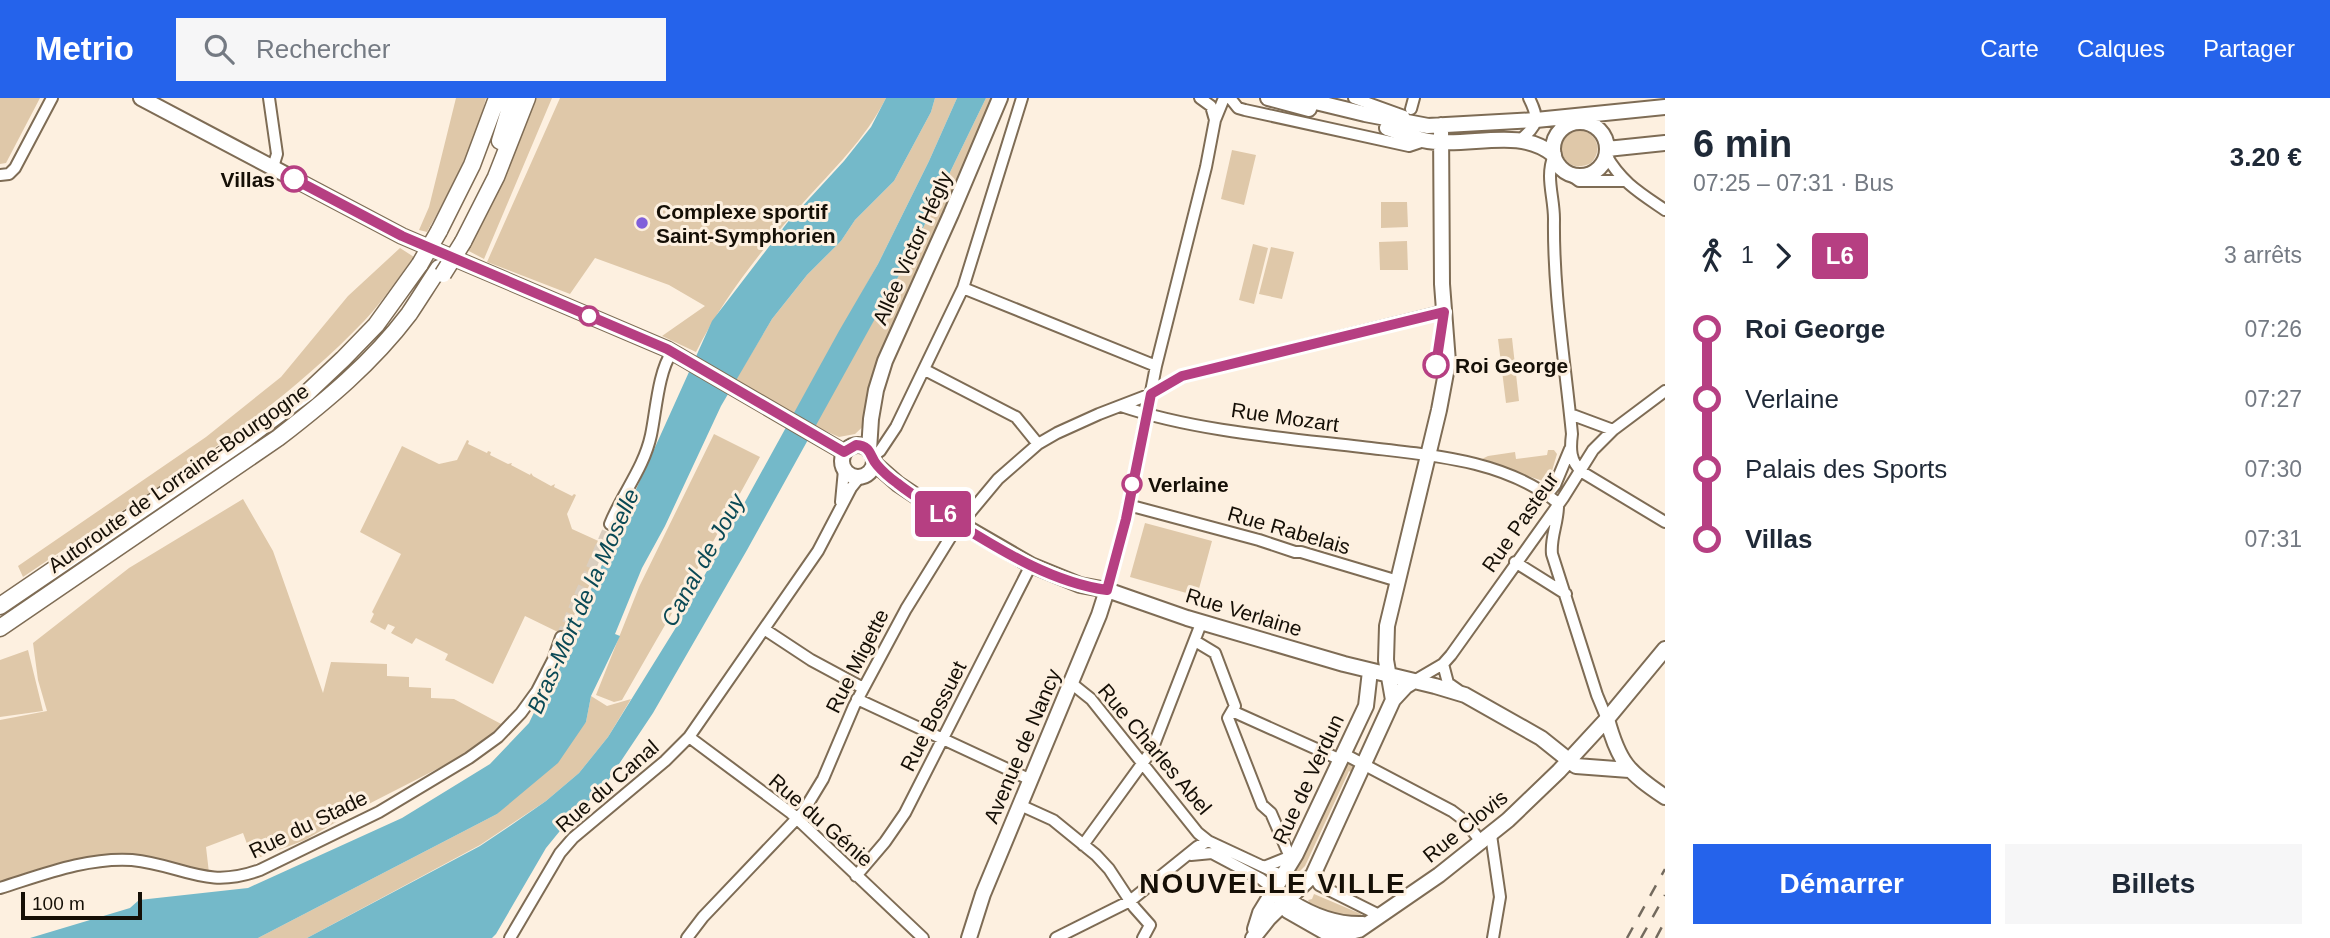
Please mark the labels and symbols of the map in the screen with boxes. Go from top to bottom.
marker: Villas [281,166,307,192]
street label: Allée Victor Hégly [868,167,956,328]
place label: Villas [221,168,275,191]
place label: Complexe sportif Saint-Symphorien [656,200,836,247]
marker: Complexe sportif Saint-Symphorien [634,215,650,231]
unlabelled marker [579,306,599,326]
marker: Roi George [1423,352,1449,378]
place label: Roi George [1455,354,1568,377]
street label: Autoroute de Lorraine-Bourgogne [43,379,313,577]
street label: Rue Mozart [1230,398,1341,436]
street label: Rue Pasteur [1477,468,1563,576]
place label: Verlaine [1148,473,1229,496]
marker: Verlaine [1122,474,1142,494]
water label: Bras-Mort de la Moselle [522,485,644,717]
water label: Canal de Jouy [656,488,751,631]
line badge: L6 [912,491,974,537]
street label: Rue Rabelais [1225,502,1353,558]
street label: Rue Verlaine [1183,583,1305,641]
street label: Rue Migette [821,605,893,717]
street label: Rue Bossuet [895,657,971,775]
street label: Avenue de Nancy [979,665,1065,827]
street label: Rue Charles Abel [1094,679,1216,819]
street label: Rue de Verdun [1268,711,1348,847]
street label: Rue du Canal [551,735,663,837]
street label: Rue du Génie [765,769,877,871]
street label: Rue Clovis [1418,785,1512,867]
street label: Rue du Stade [245,786,371,862]
district label: NOUVELLE VILLE [1139,868,1407,899]
scale bar [21,889,142,921]

